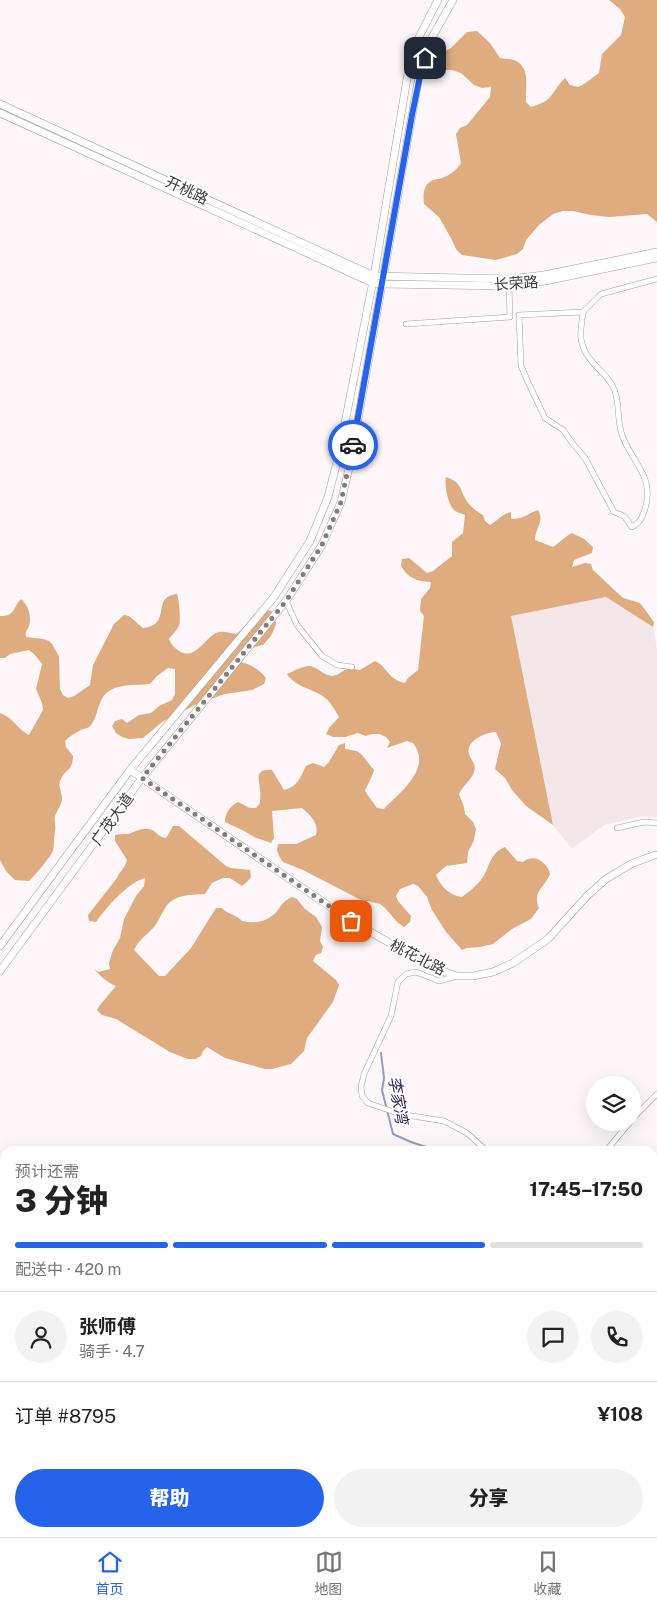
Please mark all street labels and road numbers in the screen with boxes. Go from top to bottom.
street label: 开桃路 [163,173,211,207]
street label: 长荣路 [493,273,539,293]
street label: 广茂大道 [87,790,137,848]
street label: 桃花北路 [387,936,449,978]

